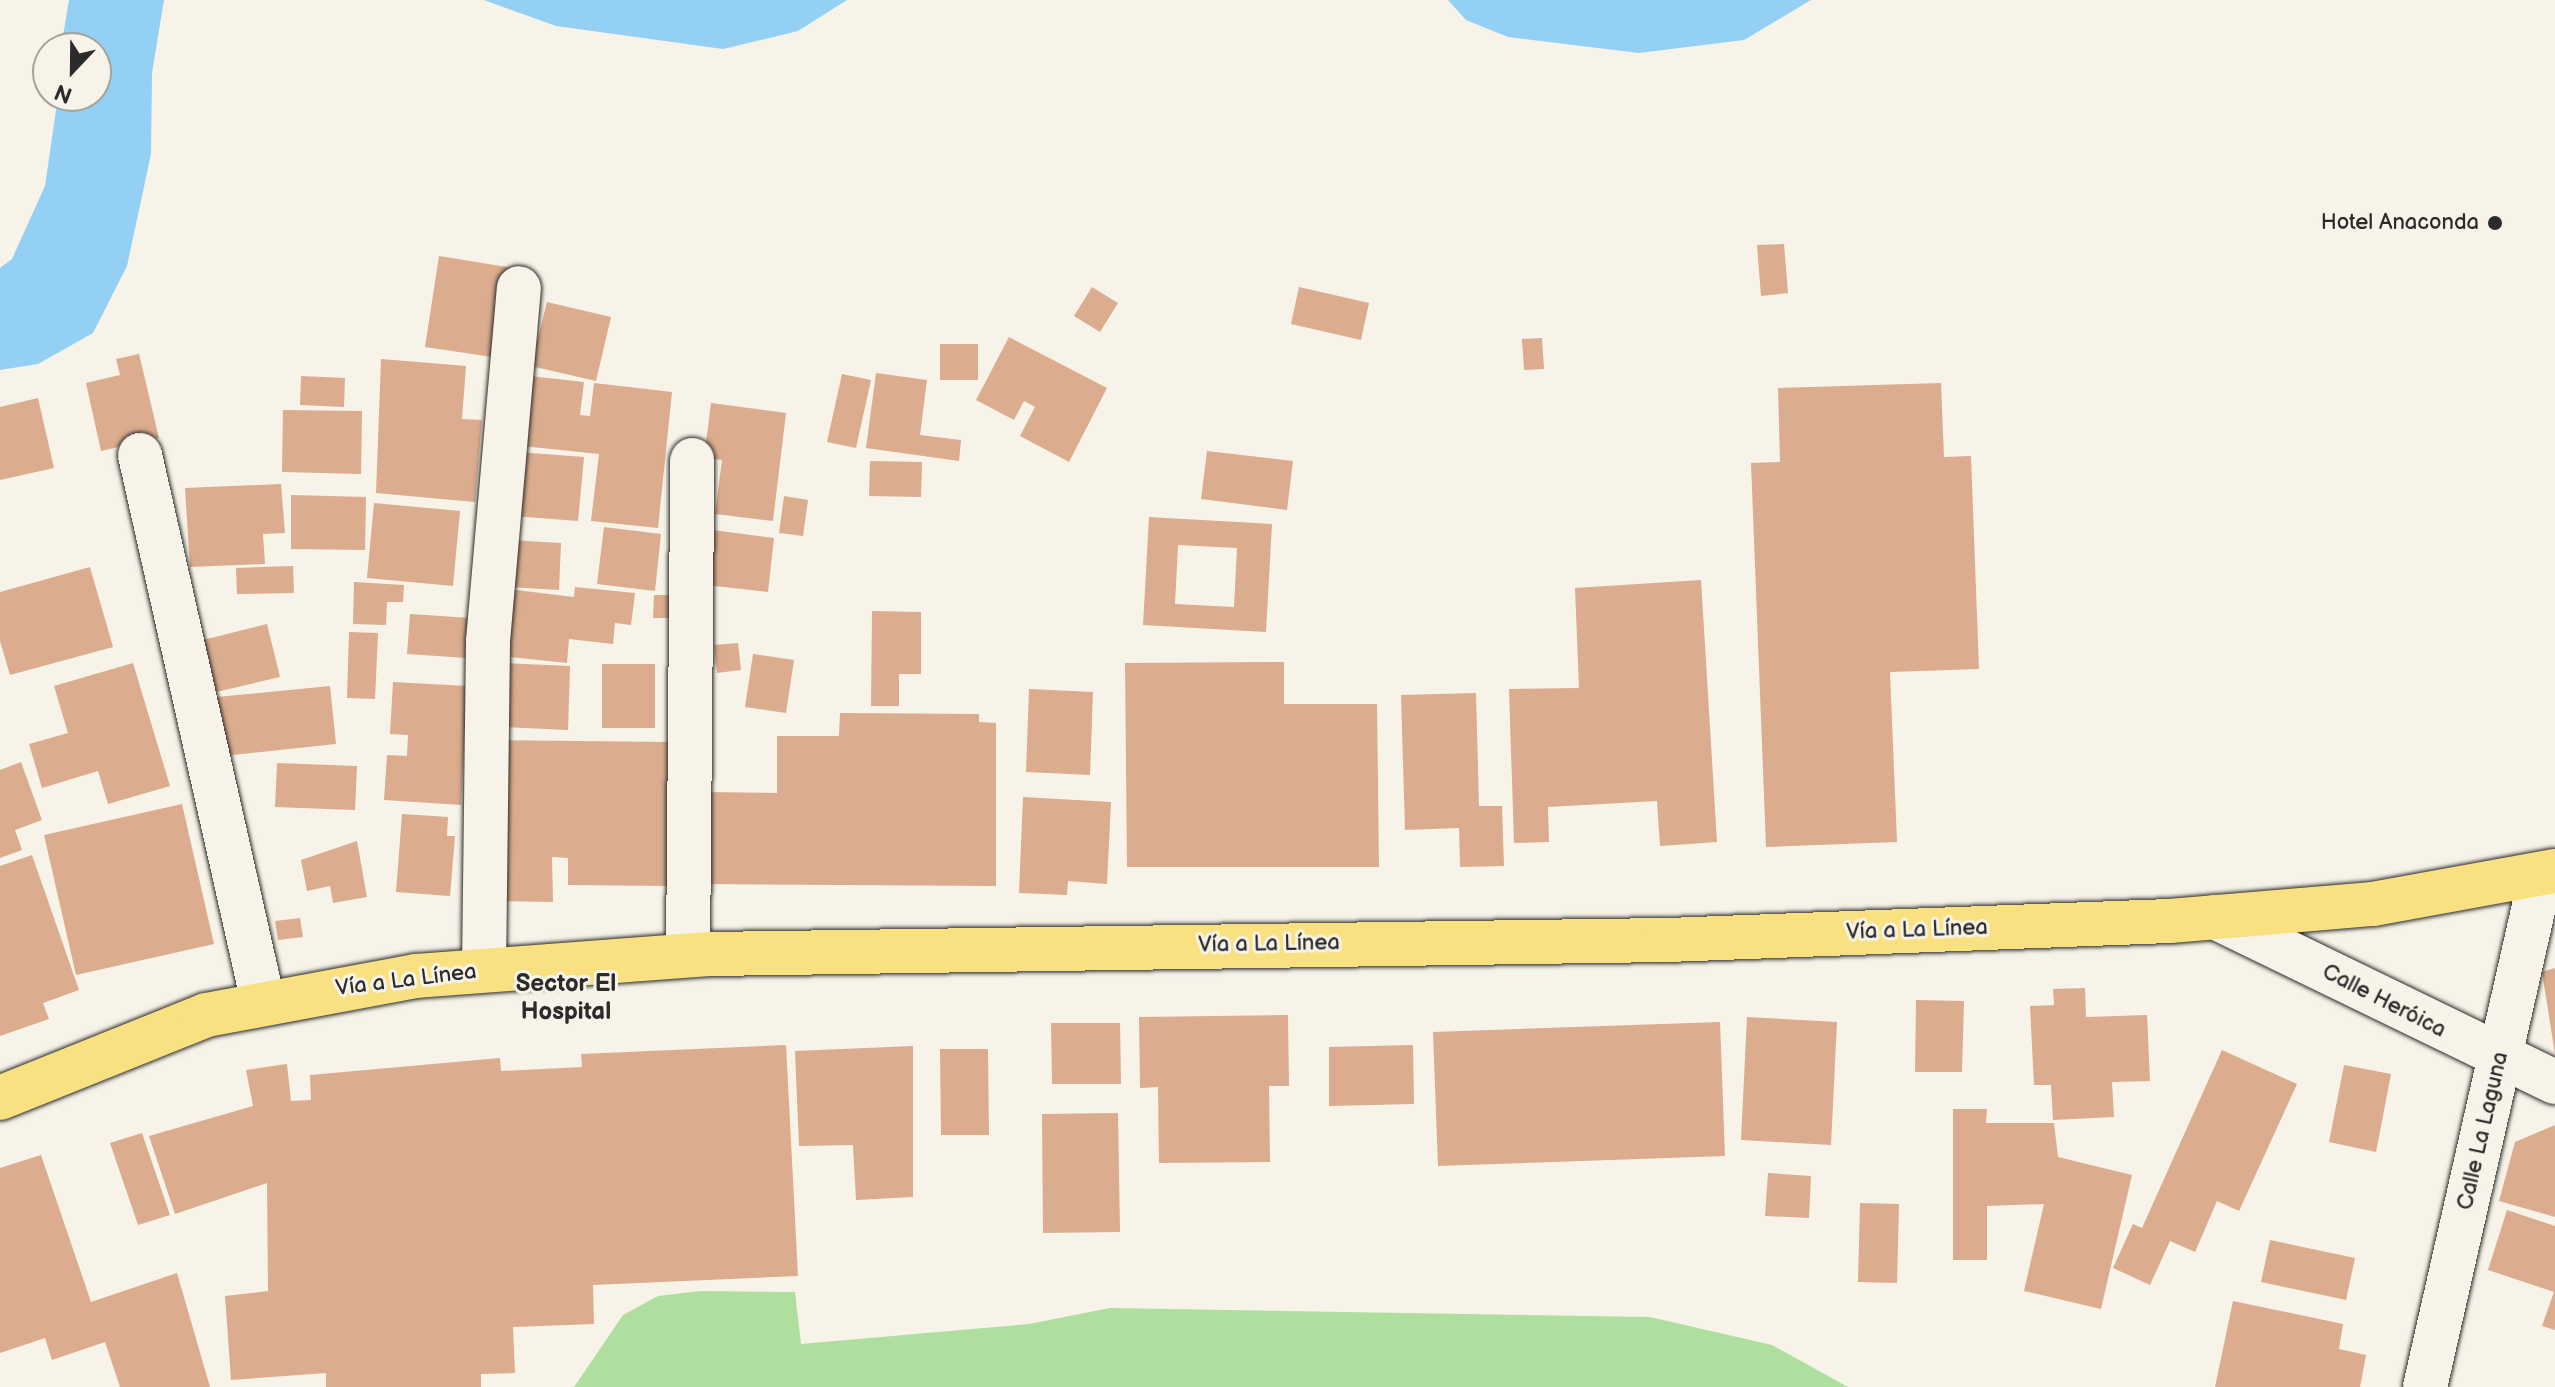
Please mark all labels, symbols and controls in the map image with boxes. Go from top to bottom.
north arrow [32,32,112,112]
text: N [51,77,76,108]
place label: Hotel Anaconda [2321,210,2479,236]
marker: Hotel Anaconda [2486,214,2504,232]
street label: Vía a La Línea [1846,914,1988,946]
street label: Vía a La Línea [1198,930,1340,958]
street label: Vía a La Línea [334,958,478,1002]
street label: Calle Heróica [2318,959,2450,1043]
district label: Sector El Hospital [516,970,616,1026]
street label: Calle La Laguna [2452,1049,2514,1213]

